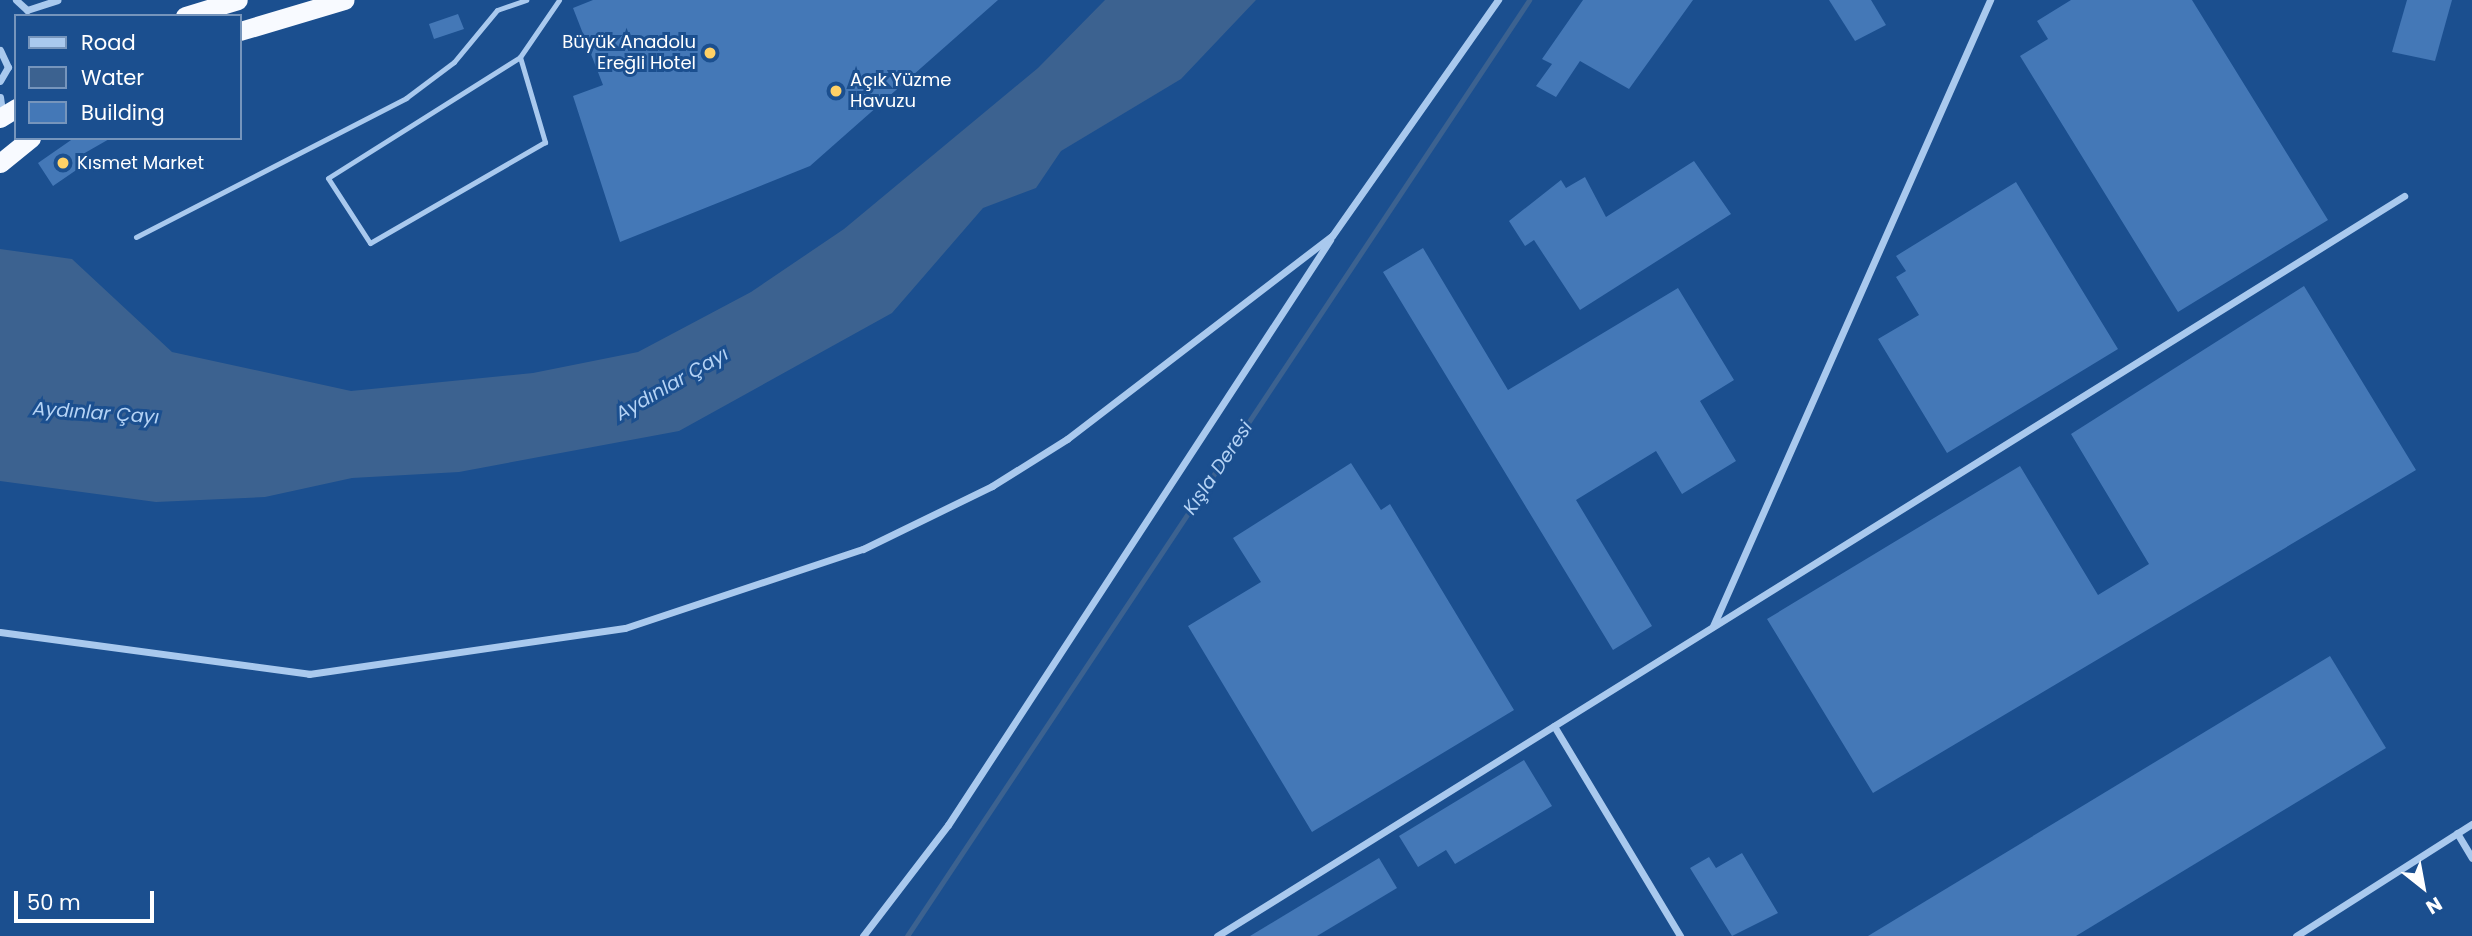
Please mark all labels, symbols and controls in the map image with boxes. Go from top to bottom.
legend [14,14,242,140]
text: Road [81,28,136,57]
place label: Büyük Anadolu Ereğli Hotel [562,32,696,74]
marker: Büyük Anadolu Ereğli Hotel [702,45,718,61]
text: Water [81,63,144,92]
place label: Açık Yüzme Havuzu [850,70,951,112]
marker: Açık Yüzme Havuzu [828,83,844,99]
text: Building [81,98,165,127]
place label: Kısmet Market [77,152,204,174]
marker: Kısmet Market [55,155,71,171]
water label: Aydınlar Çayı [612,343,732,425]
water label: Aydınlar Çayı [32,397,160,429]
water label: Kışla Deresi [1178,417,1258,519]
north arrow [2388,852,2458,922]
scale bar [18,876,158,920]
text: 50 m [27,888,81,917]
text: N [2421,890,2447,921]

